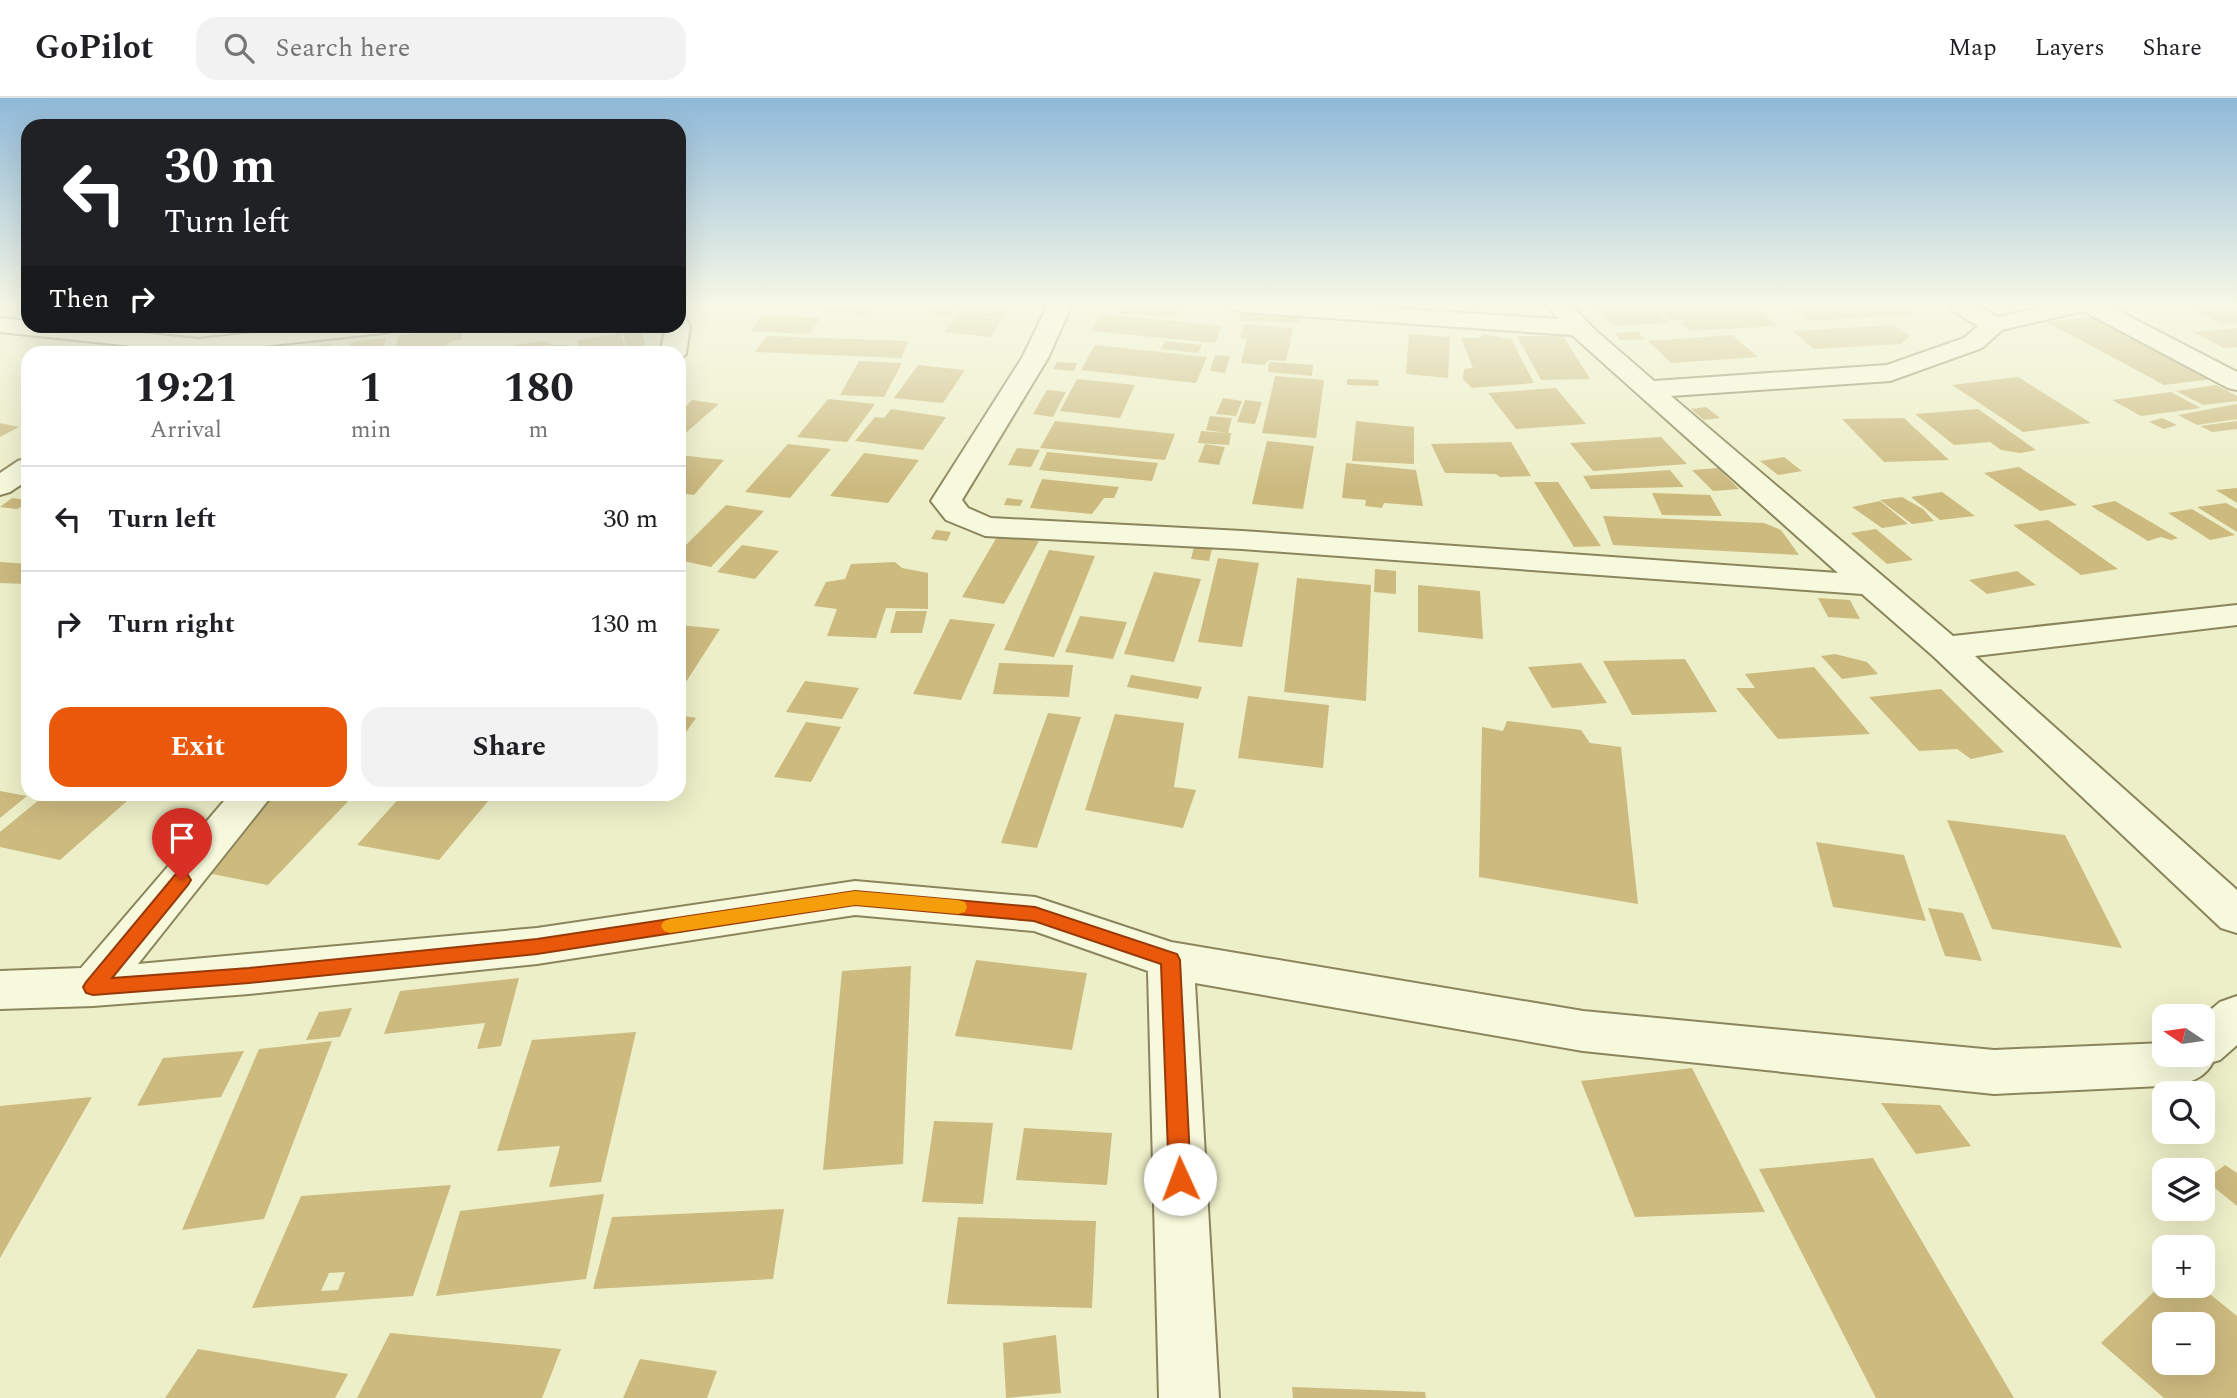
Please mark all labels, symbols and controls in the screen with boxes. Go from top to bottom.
search box [196,17,686,80]
text: GoPilot [35,23,154,73]
text: Search here [276,28,410,68]
icon: search [220,29,258,67]
text: Map [1948,30,1997,66]
text: Layers [2035,30,2105,66]
text: Share [2143,30,2202,66]
text: 30 m [164,130,275,205]
icon: left [49,147,140,238]
text: Turn left [164,198,290,247]
text: Then [49,279,109,319]
icon: right [123,280,161,318]
text: 19:21 [133,357,239,420]
text: 1 [359,357,383,420]
text: 180 [503,357,574,420]
text: Arrival [150,413,222,448]
text: min [351,413,391,448]
text: m [529,413,548,448]
text: Turn left [108,499,216,539]
text: 30 m [603,499,658,539]
icon: left [49,500,87,538]
text: Turn right [108,604,235,644]
text: 130 m [590,604,658,644]
icon: right [49,605,87,643]
button: Exit [49,707,347,787]
button: Share [361,707,658,787]
pin [152,808,212,880]
icon: arrive [163,819,201,857]
north arrow [2152,1004,2216,1068]
map controls [2152,1004,2215,1375]
button: search [2152,1081,2215,1144]
position arrow [1143,1142,1217,1216]
button: layers [2152,1158,2215,1221]
button: + [2152,1235,2215,1298]
button: − [2152,1312,2215,1375]

